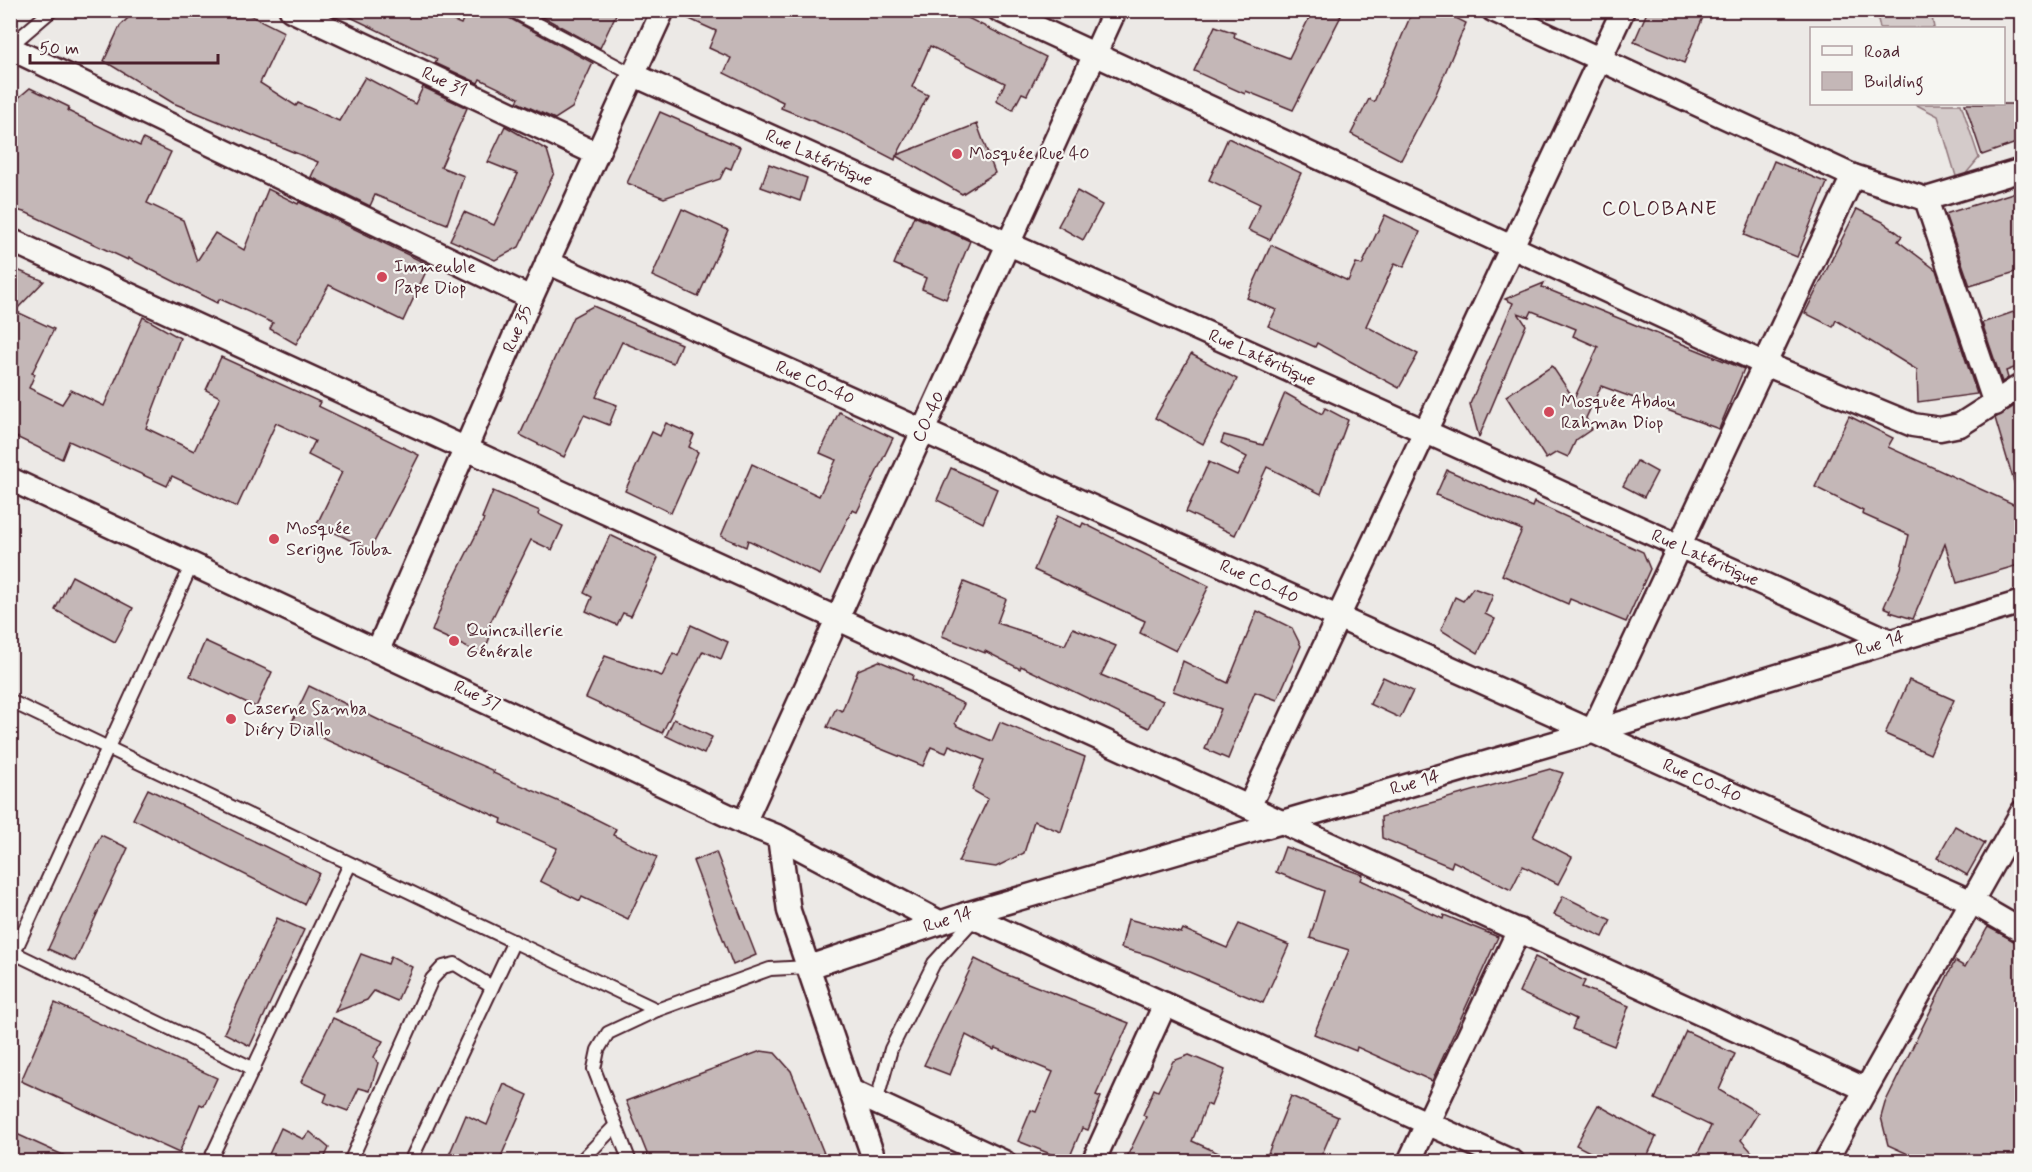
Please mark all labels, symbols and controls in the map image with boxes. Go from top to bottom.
scale bar [30,27,218,65]
legend [1810,27,2005,105]
text: 50 m [39,37,79,61]
text: Road [1864,40,1900,64]
street label: Rue 31 [417,61,471,103]
text: Building [1864,70,1924,96]
street label: Rue Latéritique [761,124,877,192]
place label: Mosquée Rue 40 [969,142,1090,166]
marker: Mosquée Rue 40 [950,147,964,161]
district label: COLOBANE [1602,196,1718,223]
place label: Immeuble Pape Diop [394,255,476,300]
marker: Immeuble Pape Diop [375,270,389,284]
street label: Rue 35 [497,302,539,356]
street label: Rue Latéritique [1204,324,1320,392]
street label: Rue CO-40 [772,355,858,411]
street label: CO-40 [907,388,951,446]
place label: Mosquée Abdou Rahman Diop [1561,390,1675,435]
marker: Mosquée Abdou Rahman Diop [1542,405,1556,419]
place label: Mosquée Serigne Touba [286,517,392,563]
street label: Rue Latéritique [1647,524,1763,592]
marker: Mosquée Serigne Touba [267,532,281,546]
street label: Rue CO-40 [1216,554,1302,610]
place label: Quincaillerie Générale [466,619,564,664]
street label: Rue 14 [1852,625,1908,663]
marker: Quincaillerie Générale [447,634,461,648]
street label: Rue 37 [450,675,504,717]
place label: Caserne Samba Diéry Diallo [243,697,367,742]
marker: Caserne Samba Diéry Diallo [224,712,238,726]
street label: Rue CO-40 [1659,753,1745,809]
street label: Rue 14 [1387,764,1443,802]
street label: Rue 14 [920,901,976,939]

